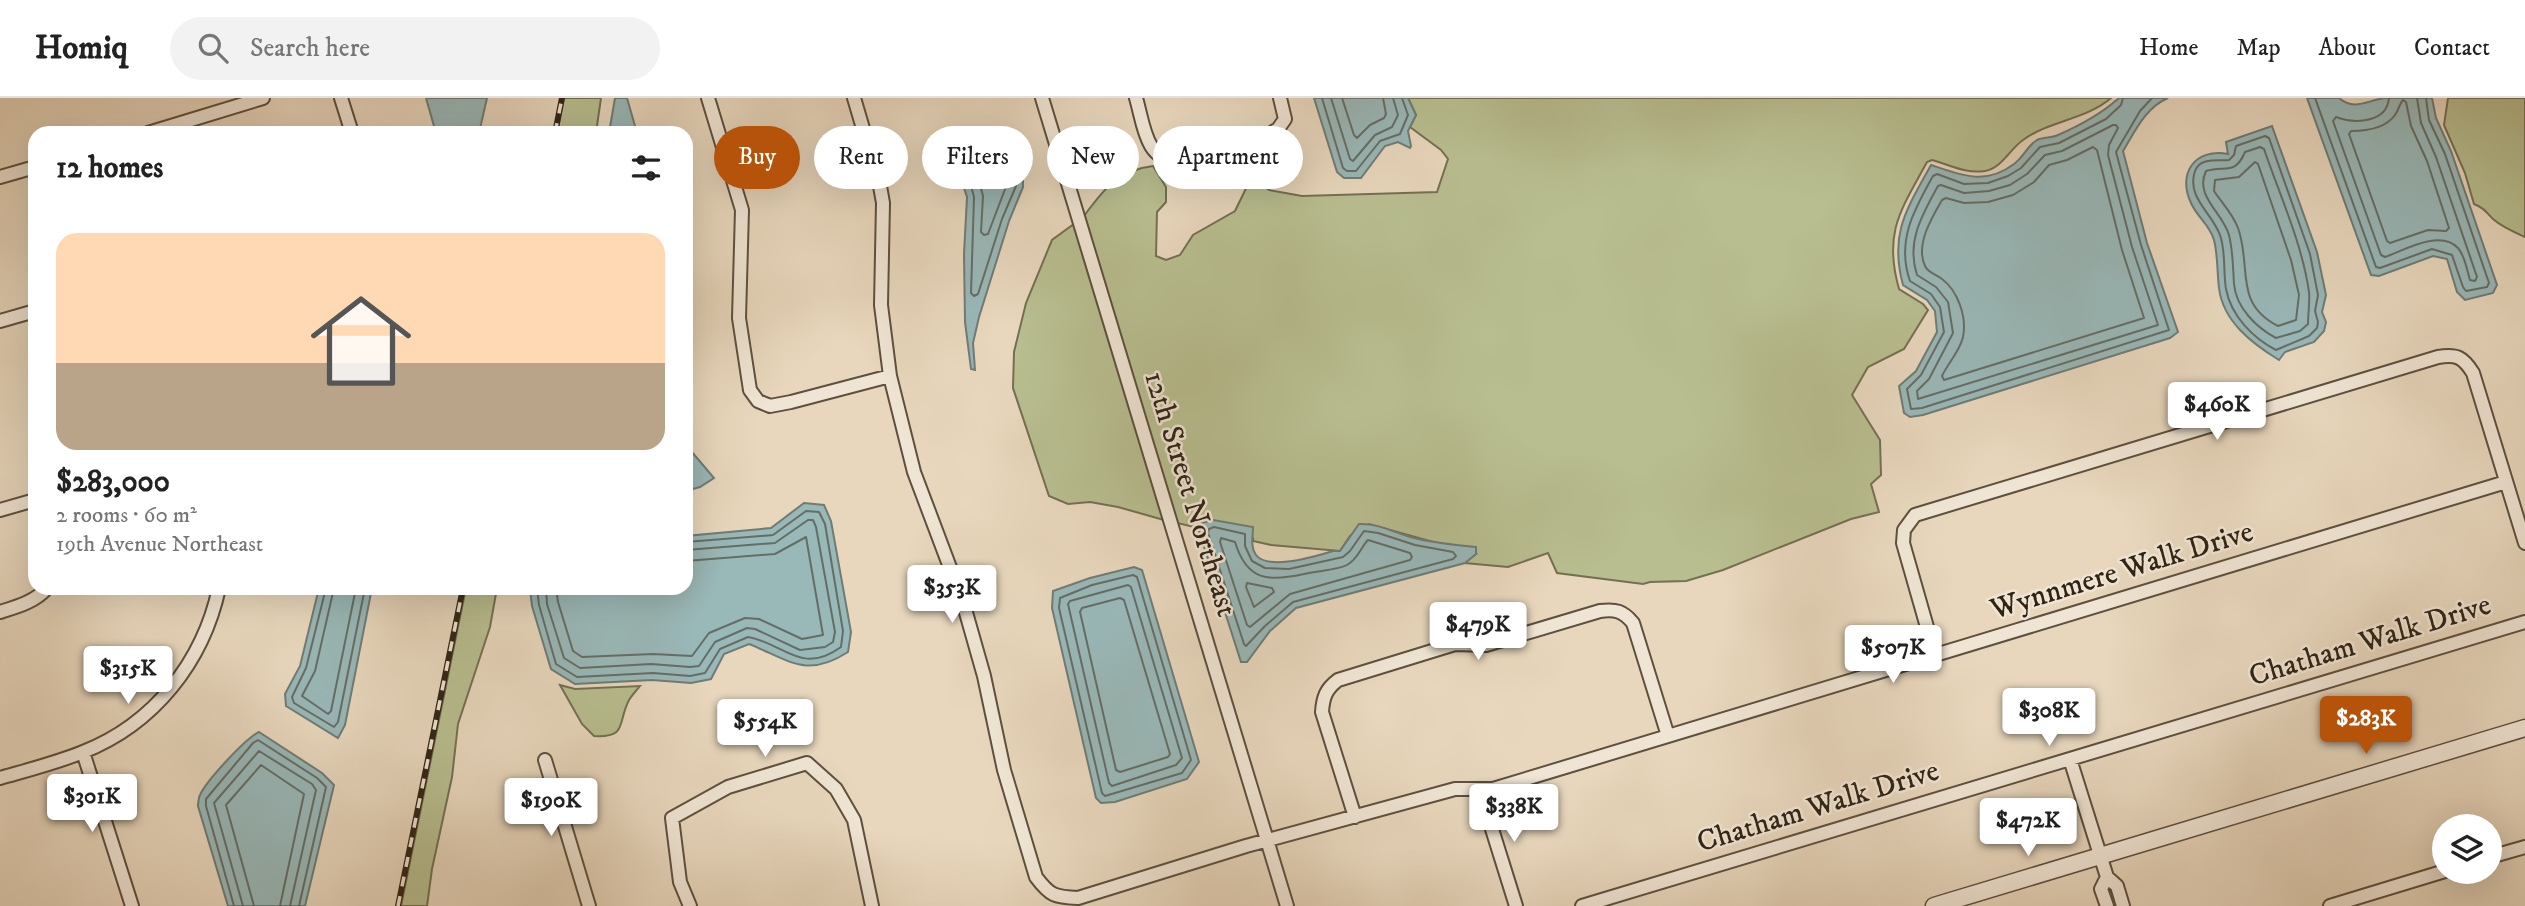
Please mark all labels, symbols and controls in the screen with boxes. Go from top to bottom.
search box [170,17,660,80]
text: Homiq [35,28,128,69]
icon: search [194,29,232,67]
text: Search here [250,32,370,65]
text: Home [2139,33,2198,63]
text: Map [2236,33,2281,63]
text: About [2319,33,2376,63]
text: Contact [2414,33,2490,63]
chip: Buy [714,126,800,189]
chip: Rent [814,126,908,189]
chip: Filters [922,126,1033,189]
chip: New [1047,126,1139,189]
chip: Apartment [1153,126,1303,189]
icon: filters [627,149,665,187]
text: 12 homes [56,150,163,187]
icon: home [298,278,424,404]
street label: 12th Street Northeast [1135,367,1245,621]
pin: $460K [2168,382,2266,442]
text: $460K [2184,390,2250,419]
text: $283,000 [56,464,170,501]
text: 2 rooms · 60 m² [56,501,197,530]
street label: Wynnmere Walk Drive [1985,513,2258,629]
text: 19th Avenue Northeast [56,530,263,559]
pin: $353K [903,566,1001,625]
text: $353K [923,573,981,602]
street label: Chatham Walk Drive [2245,587,2495,695]
pin: $479K [1429,602,1527,662]
text: $479K [1446,610,1510,639]
pin: $507K [1844,626,1942,685]
text: $507K [1861,633,1925,662]
pin: $315K [79,646,177,706]
text: $315K [99,654,157,683]
pin: $308K [2000,688,2098,748]
text: $308K [2018,696,2080,725]
pin: $283K [2317,696,2415,756]
pin: $554K [716,700,814,759]
text: $283K [2336,704,2396,733]
text: $554K [733,707,797,736]
street label: Chatham Walk Drive [1693,753,1943,861]
pin: $301K [43,774,141,834]
pin: $190K [502,778,600,838]
text: $301K [63,782,121,811]
pin: $338K [1465,784,1563,844]
text: $190K [521,786,581,815]
text: $338K [1485,792,1543,821]
pin: $472K [1979,798,2077,858]
text: $472K [1996,806,2060,835]
map controls [2432,814,2502,884]
button: layers [2432,814,2502,884]

